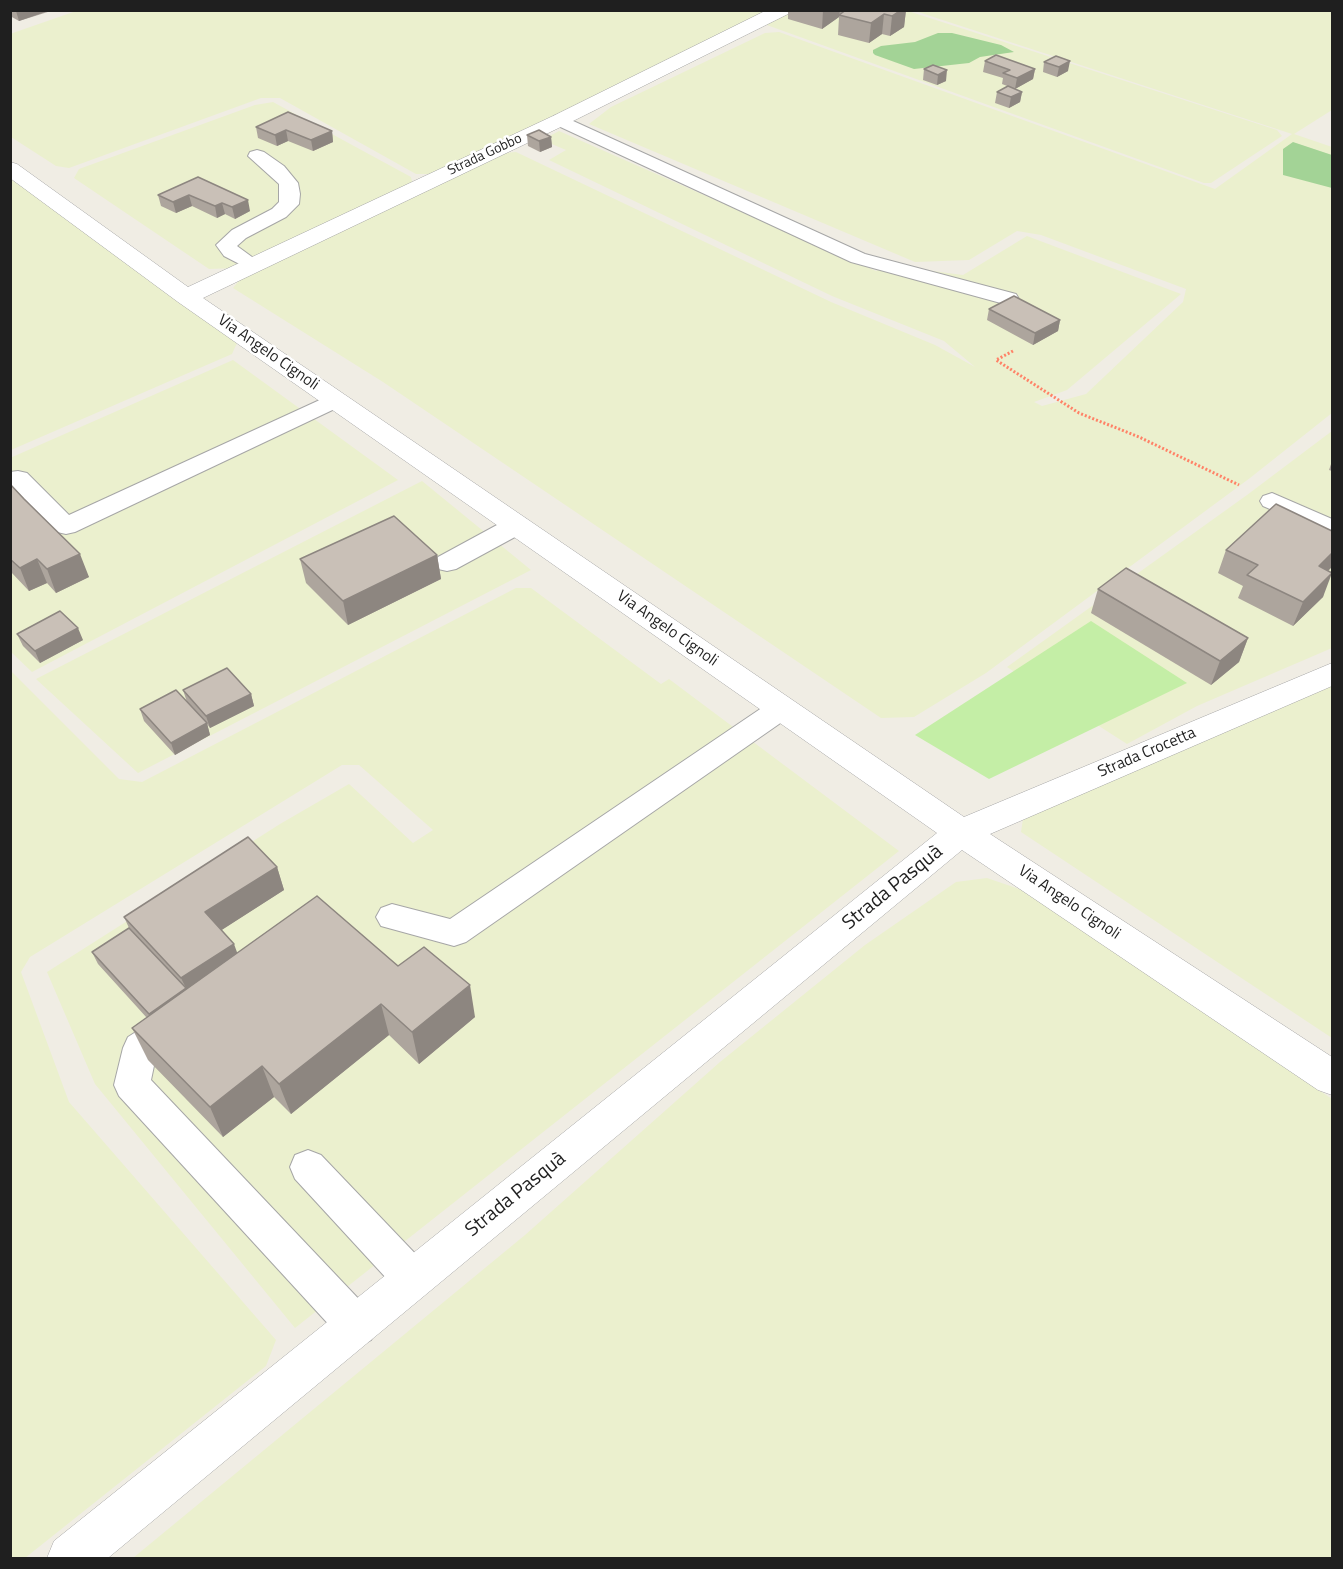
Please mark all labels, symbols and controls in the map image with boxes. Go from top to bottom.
street label: Strada Gobbo [445,131,525,179]
street label: Via Angelo Cignoli [214,311,322,395]
street label: Via Angelo Cignoli [613,587,721,671]
street label: Strada Crocetta [1095,724,1199,782]
street label: Strada Pasquà [838,840,948,936]
street label: Via Angelo Cignoli [1014,862,1124,944]
street label: Strada Pasquà [461,1147,571,1243]

